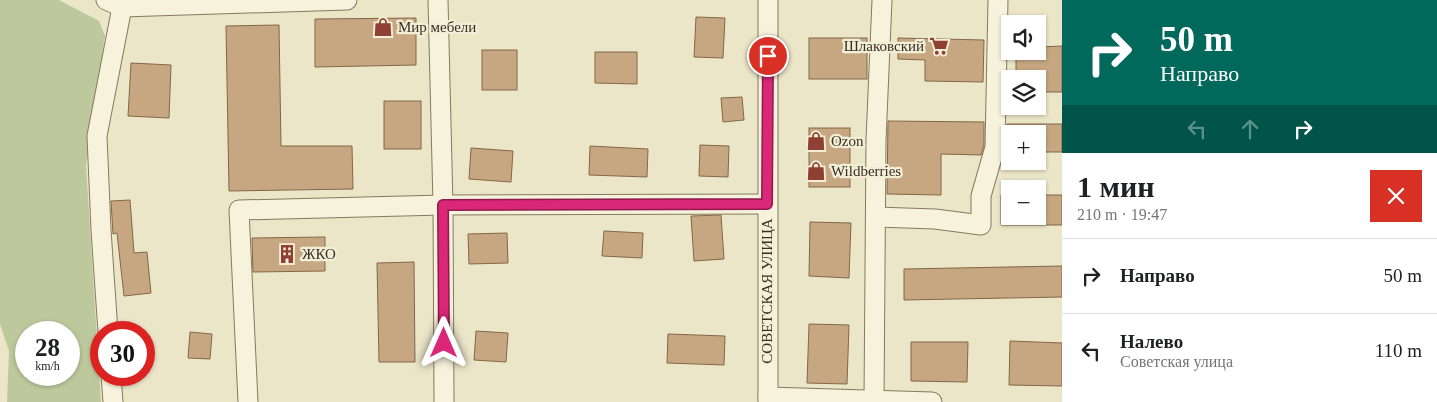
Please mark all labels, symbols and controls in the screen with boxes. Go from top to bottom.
map controls [1001,15,1046,225]
button: sound [1001,15,1046,60]
shop icon: Мир мебели [372,16,394,38]
place label: Мир мебели [398,19,476,35]
icon: right [1077,20,1142,85]
text: 50 m [1160,20,1233,59]
pin [747,35,789,77]
supermarket icon: Шлаковский [928,35,950,57]
place label: Шлаковский [844,38,924,54]
icon: arrive [754,42,782,70]
text: Направо [1160,61,1239,86]
button: layers [1001,70,1046,115]
icon: left [1183,115,1211,143]
icon: ahead [1236,115,1264,143]
icon: right [1289,115,1317,143]
button: + [1001,125,1046,170]
shop icon: Ozon [805,130,827,152]
place label: Ozon [831,133,864,149]
shop icon: Wildberries [805,160,827,182]
place label: Wildberries [831,163,901,179]
text: 1 мин [1077,170,1155,203]
button: close [1370,170,1422,222]
button: − [1001,180,1046,225]
text: 210 m · 19:47 [1077,206,1167,223]
street label: СОВЕТСКАЯ УЛИЦА [759,218,775,364]
building icon: ЖКО [276,243,298,265]
place label: ЖКО [302,246,336,262]
icon: right [1077,262,1105,290]
text: Направо [1120,265,1195,286]
text: 50 m [1383,265,1422,286]
position arrow [417,316,469,368]
speed limit sign: 30 [90,321,155,386]
text: Налево [1120,331,1183,352]
text: 28 [35,334,60,361]
icon: left [1077,337,1105,365]
text: 110 m [1375,340,1422,361]
text: Советская улица [1120,353,1233,370]
text: km/h [35,359,60,373]

